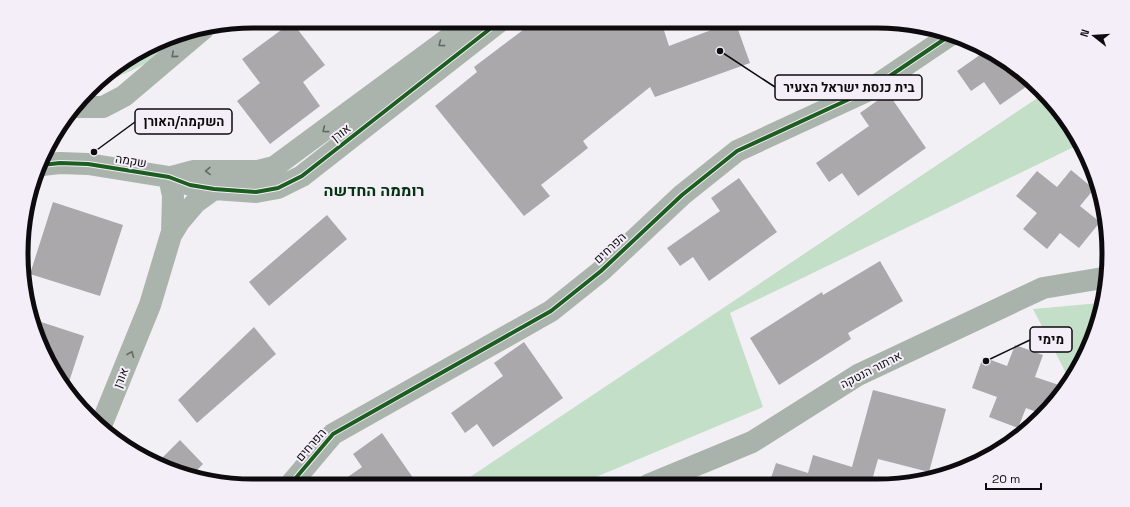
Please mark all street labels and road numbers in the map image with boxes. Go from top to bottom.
street label: אורן [328,120,354,146]
street label: שקמה [114,151,148,171]
street label: הפרחים [590,229,630,267]
street label: ארתור הנטקה [838,348,905,392]
street label: אורן [110,365,132,391]
street label: הפרחים [292,425,330,465]

